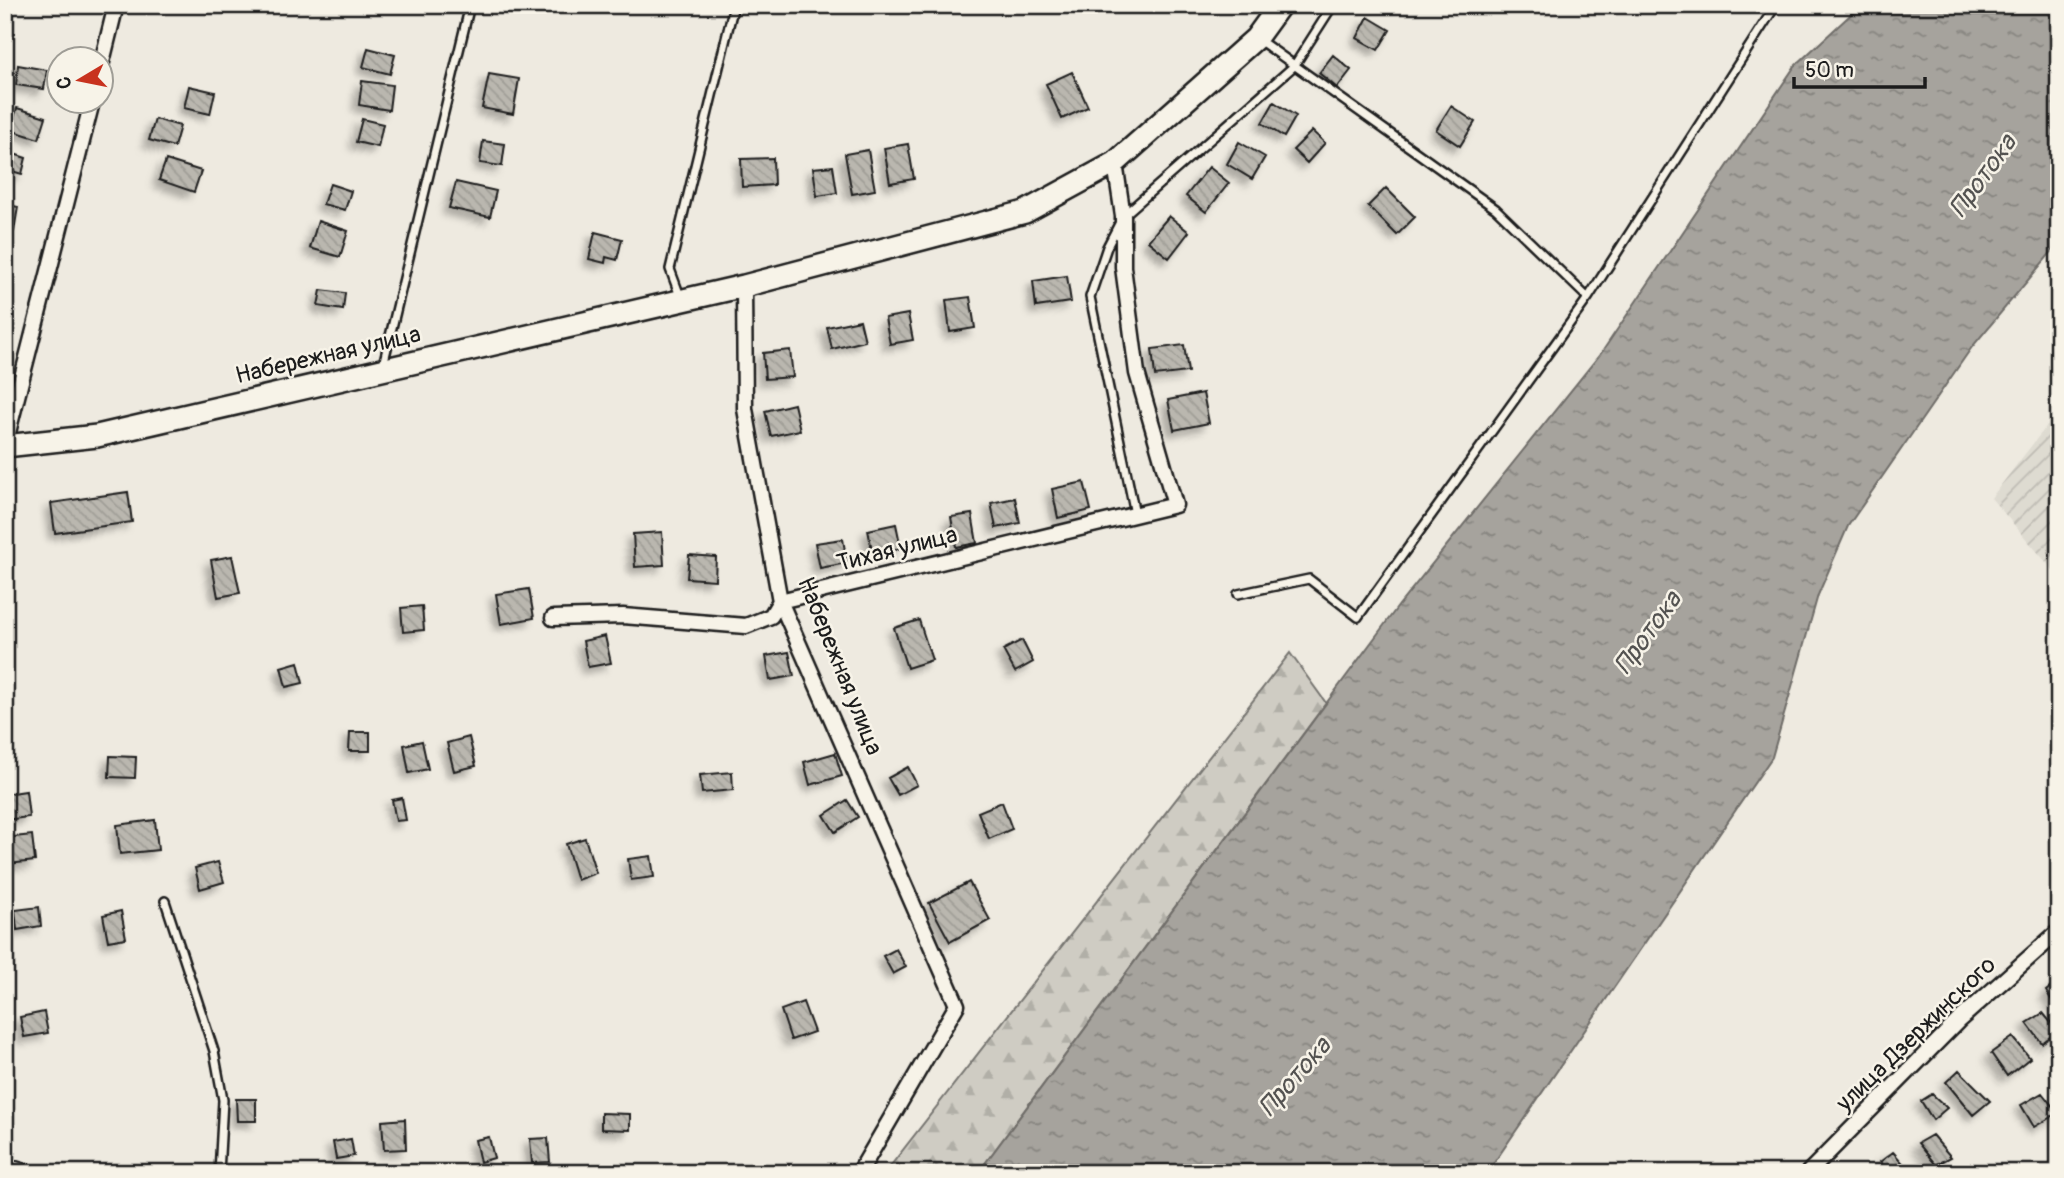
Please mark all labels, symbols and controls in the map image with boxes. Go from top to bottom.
north arrow [46,46,116,116]
scale bar [1794,46,1926,90]
text: 50 m [1805,57,1854,84]
text: С [51,75,77,91]
water label: Протока [1942,127,2025,224]
street label: Набережная улица [233,320,423,390]
street label: Тихая улица [834,520,960,578]
street label: Набережная улица [791,573,889,759]
water label: Протока [1607,584,1690,681]
street label: улица Дзержинского [1829,950,2002,1118]
water label: Протока [1252,1029,1339,1123]

